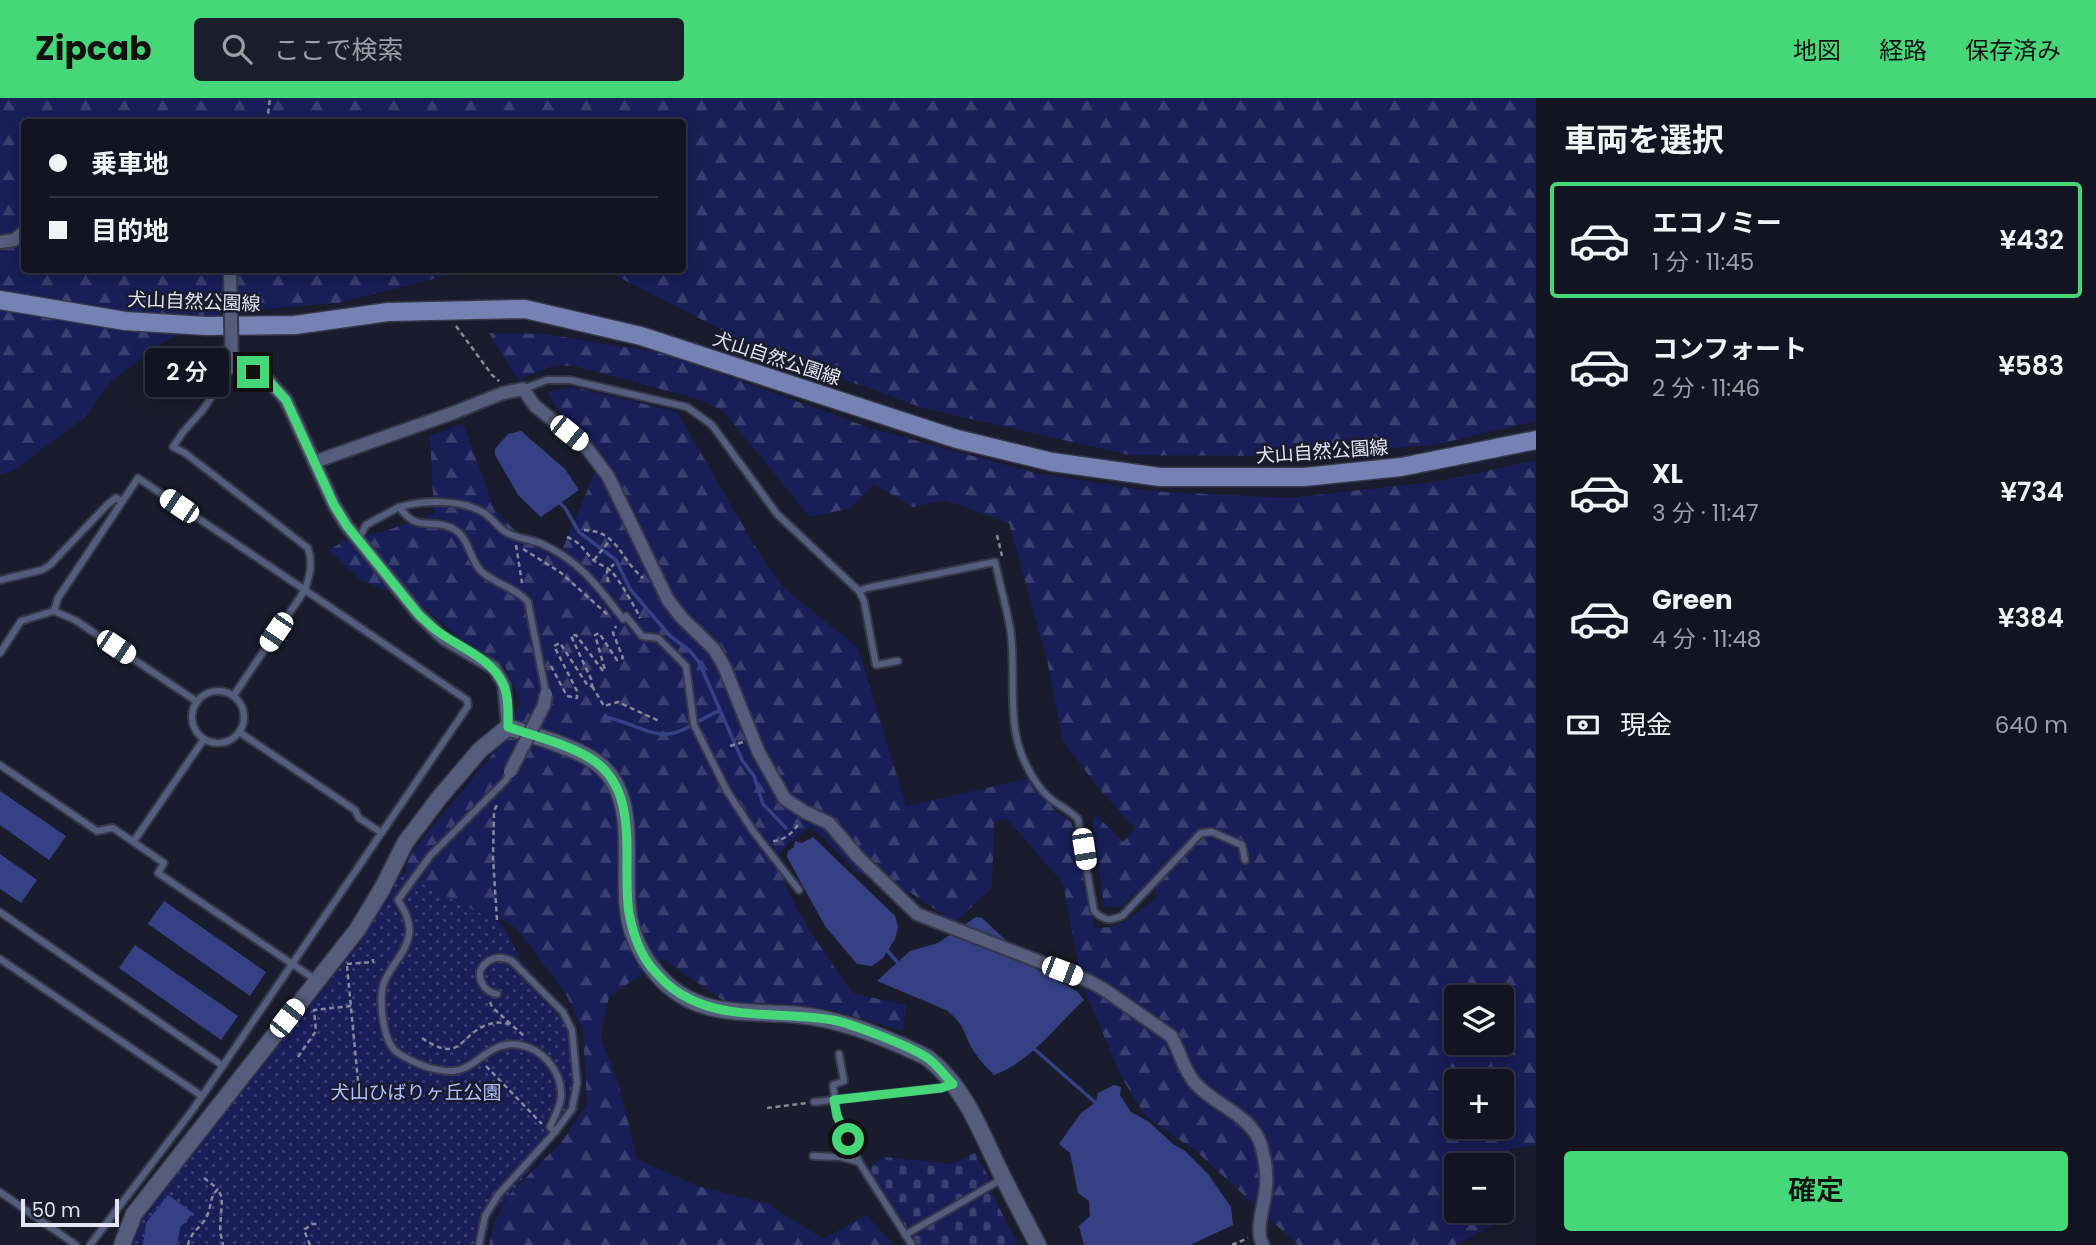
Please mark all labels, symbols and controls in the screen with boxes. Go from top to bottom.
search box [194,18,684,81]
text: Zipcab [35,25,152,72]
icon: search [218,30,256,68]
text: ここで検索 [274,32,404,68]
text: 地図 [1793,34,1841,67]
text: 経路 [1879,34,1927,67]
text: 保存済み [1965,34,2061,67]
text: 車両を選択 [1564,117,1724,162]
text: 乗車地 [91,146,169,182]
text: エコノミー [1652,205,1782,241]
icon: car [1568,209,1631,272]
text: 目的地 [91,213,169,249]
text: ¥432 [2000,222,2064,258]
text: 1 分 · 11:45 [1652,246,1754,278]
street label: 犬山自然公園線 [127,286,261,317]
street label: 犬山自然公園線 [709,325,844,392]
text: コンフォート [1652,331,1807,367]
icon: car [1568,335,1631,398]
callout: 2 分 [145,348,229,396]
text: ¥583 [1998,348,2064,384]
text: 2 分 [166,356,208,388]
route end [237,356,269,388]
text: 2 分 · 11:46 [1652,372,1760,404]
car [547,412,592,454]
street label: 犬山自然公園線 [1255,433,1389,470]
text: XL [1652,456,1683,492]
icon: car [1568,461,1631,524]
text: ¥734 [2000,474,2064,510]
car [156,486,203,526]
text: 3 分 · 11:47 [1652,497,1759,529]
text: Green [1652,582,1733,618]
icon: car [1568,587,1631,650]
text: ¥384 [1998,600,2064,636]
car [256,609,297,655]
text: 4 分 · 11:48 [1652,623,1761,655]
car [93,627,140,667]
icon: cash [1564,706,1602,744]
text: 現金 [1620,707,1672,743]
text: 640 m [1995,709,2068,741]
car [1071,827,1098,871]
car [1039,954,1086,988]
map controls [1444,985,1514,1223]
button: layers [1444,985,1514,1055]
car [266,995,309,1041]
button: + [1444,1069,1514,1139]
park label: 犬山ひばりヶ丘公園 [330,1079,502,1106]
route start [832,1123,864,1155]
button: 確定 [1564,1151,2068,1231]
button: − [1444,1153,1514,1223]
scale bar [21,1196,119,1228]
text: 50 m [32,1197,81,1224]

